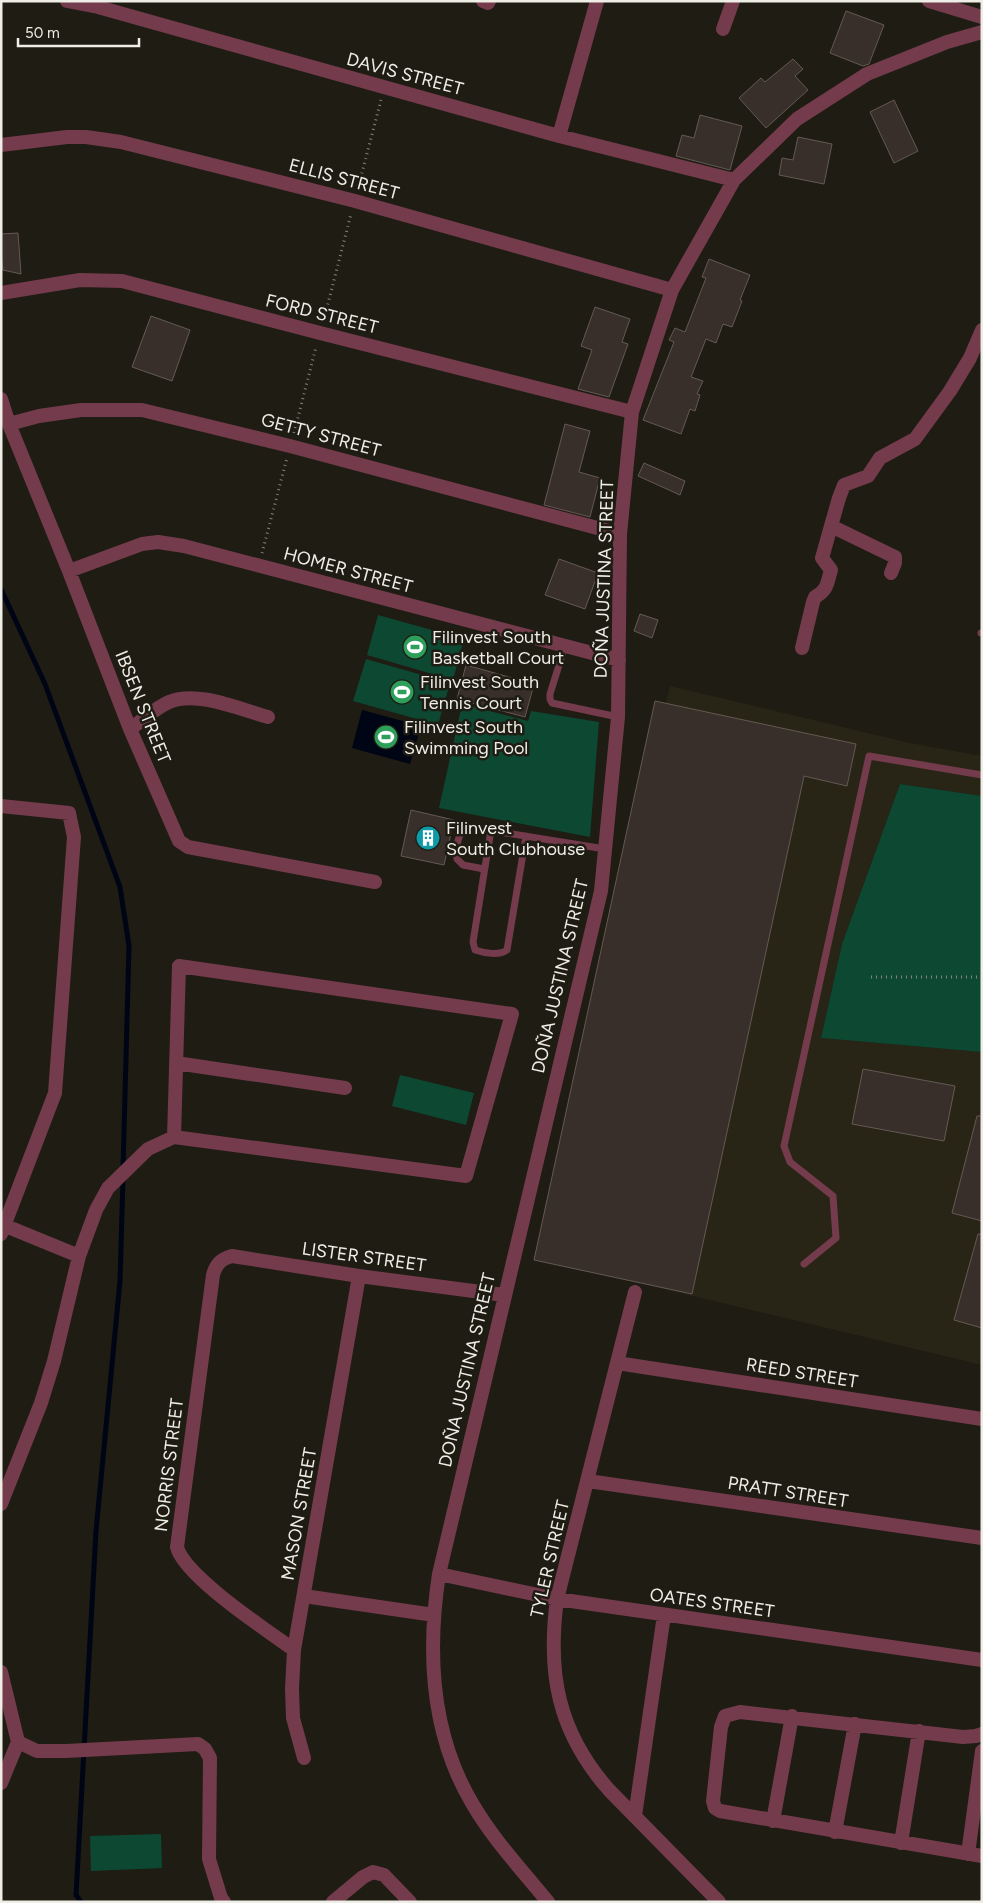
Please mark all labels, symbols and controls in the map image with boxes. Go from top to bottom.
scale bar [18,15,139,47]
text: 50 m [25,24,60,42]
street label: DAVIS STREET [344,48,466,100]
street label: ELLIS STREET [286,154,402,204]
street label: FORD STREET [263,289,381,339]
street label: GETTY STREET [259,408,383,462]
street label: DOÑA JUSTINA STREET [590,479,618,679]
street label: HOMER STREET [281,542,415,598]
place label: Filinvest South Basketball Court [432,626,564,669]
sports icon: Filinvest South Basketball Court [402,634,428,660]
street label: IBSEN STREET [110,647,176,767]
place label: Filinvest South Tennis Court [420,671,539,714]
sports icon: Filinvest South Tennis Court [389,679,415,705]
place label: Filinvest South Swimming Pool [404,716,528,759]
sports icon: Filinvest South Swimming Pool [373,724,399,750]
place label: Filinvest South Clubhouse [446,817,585,860]
building icon: Filinvest South Clubhouse [415,825,441,851]
street label: DOÑA JUSTINA STREET [527,877,593,1075]
street label: LISTER STREET [301,1237,428,1277]
street label: DOÑA JUSTINA STREET [434,1271,500,1469]
street label: REED STREET [745,1353,860,1393]
street label: NORRIS STREET [150,1397,188,1533]
street label: MASON STREET [277,1446,322,1582]
street label: PRATT STREET [726,1472,850,1512]
street label: TYLER STREET [526,1498,574,1620]
street label: OATES STREET [648,1583,776,1623]

